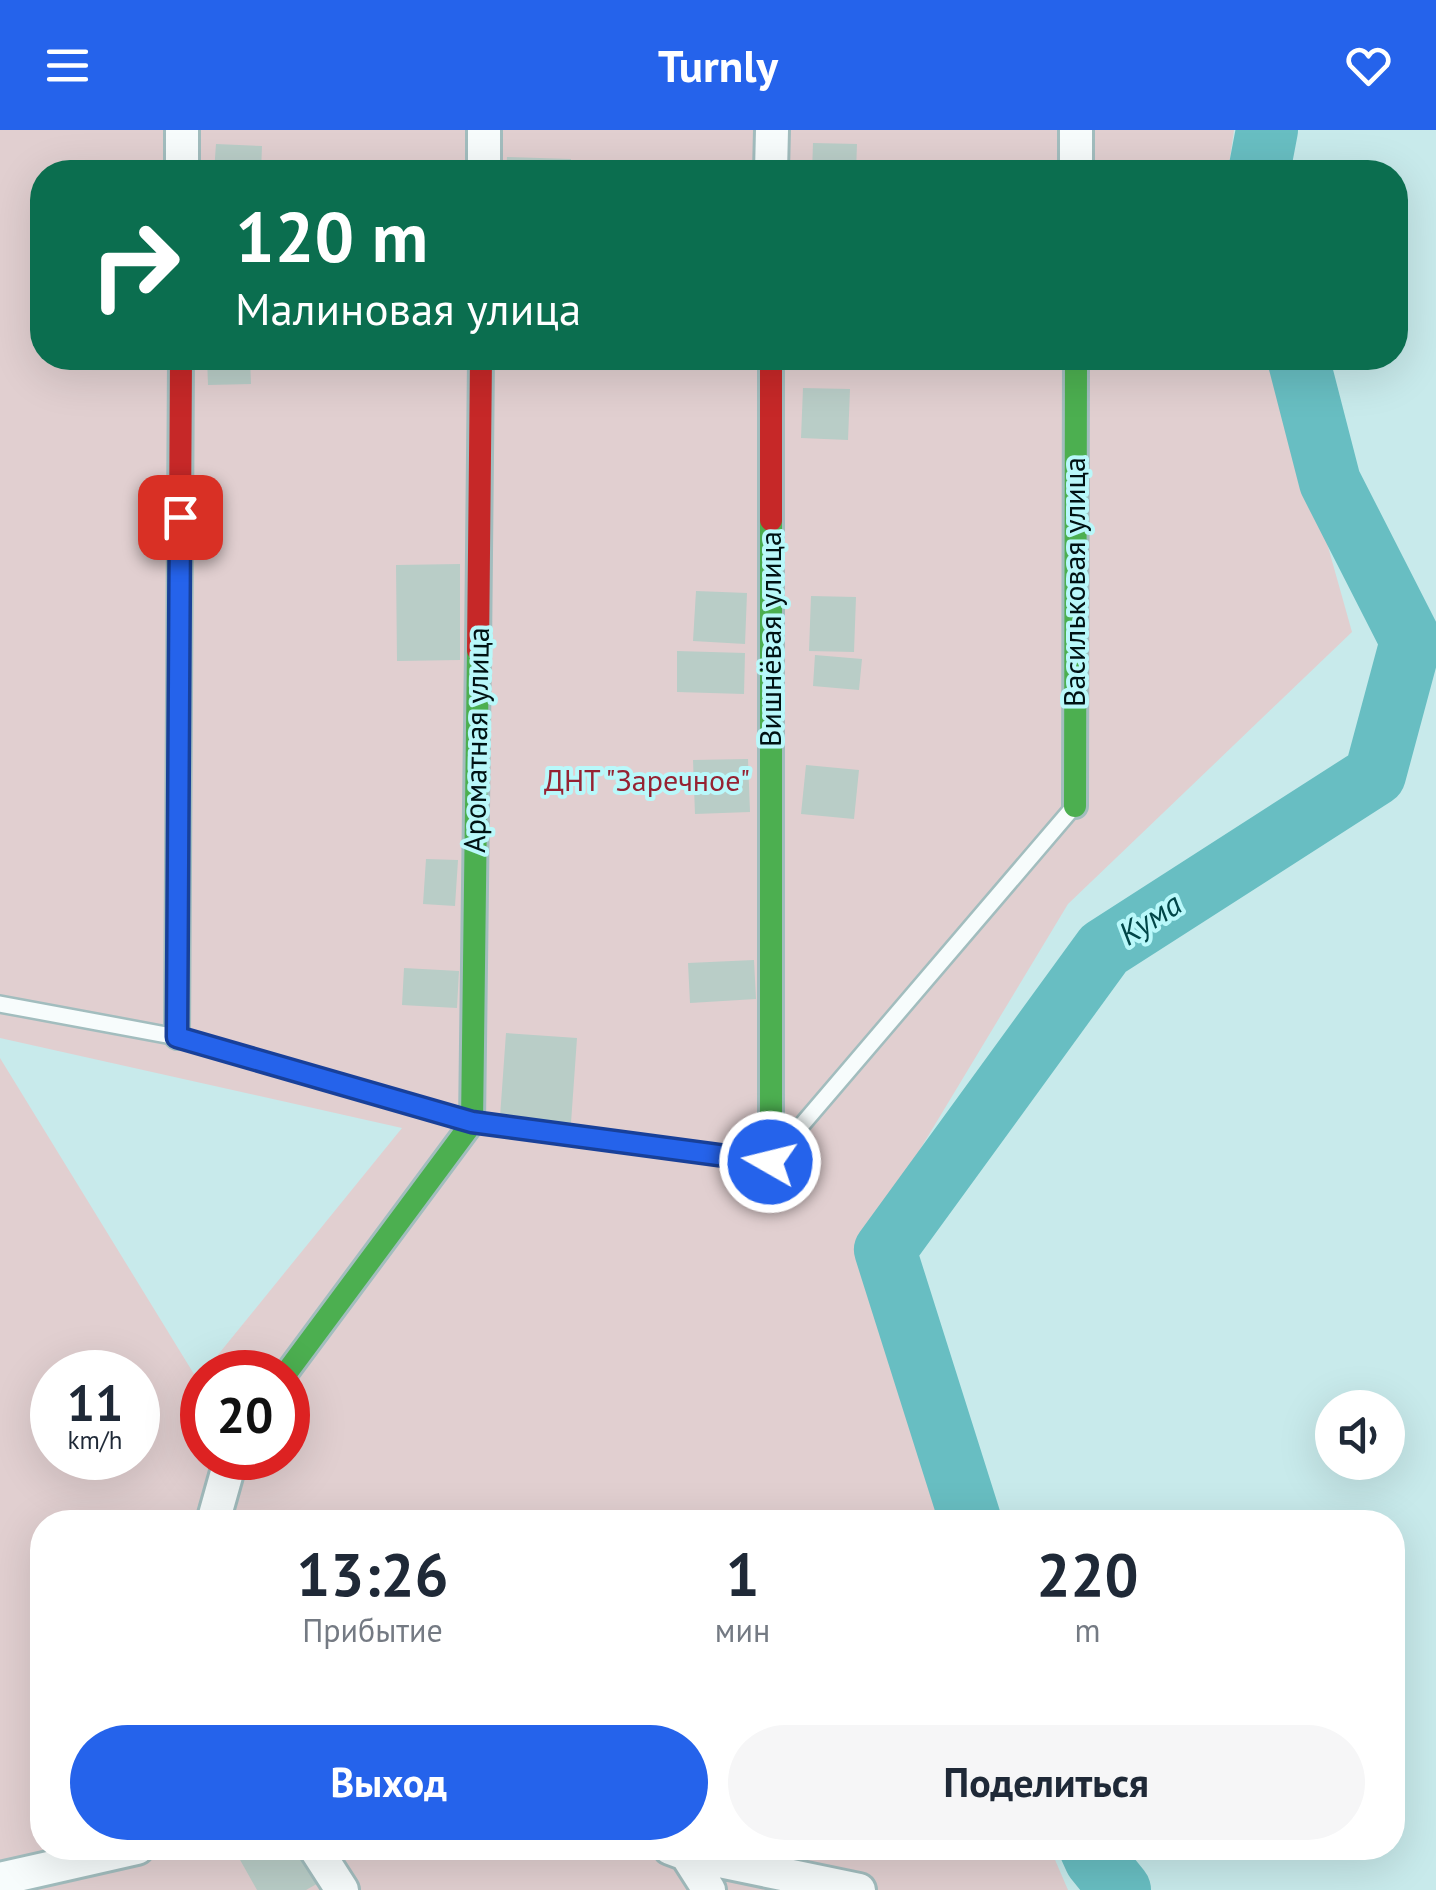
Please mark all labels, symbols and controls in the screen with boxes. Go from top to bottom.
text: Turnly [658,36,778,94]
icon: menu [40,38,95,93]
icon: heart [1341,38,1396,93]
text: 120 m [235,191,428,281]
icon: right [70,200,200,330]
text: Малиновая улица [235,279,581,337]
street label: Васильковая улица [1054,457,1093,707]
pin [138,475,223,560]
icon: arrive [153,490,208,545]
street label: Вишнёвая улица [750,531,789,747]
street label: Ароматная улица [454,627,497,853]
park label: ДНТ "Заречное" [544,760,750,799]
water label: Кума [1110,882,1189,954]
position arrow [718,1110,822,1214]
speed limit sign: 20 [180,1350,310,1480]
text: 11 [67,1370,123,1435]
map controls [1315,1390,1405,1480]
button: sound [1315,1390,1405,1480]
text: km/h [68,1424,122,1456]
text: 13:26 [296,1535,449,1613]
text: 1 [726,1535,760,1613]
text: 220 [1037,1535,1139,1613]
text: Прибытие [302,1609,443,1651]
text: мин [715,1609,770,1651]
text: m [1075,1609,1101,1651]
button: Выход [70,1725,708,1840]
button: Поделиться [728,1725,1365,1840]

